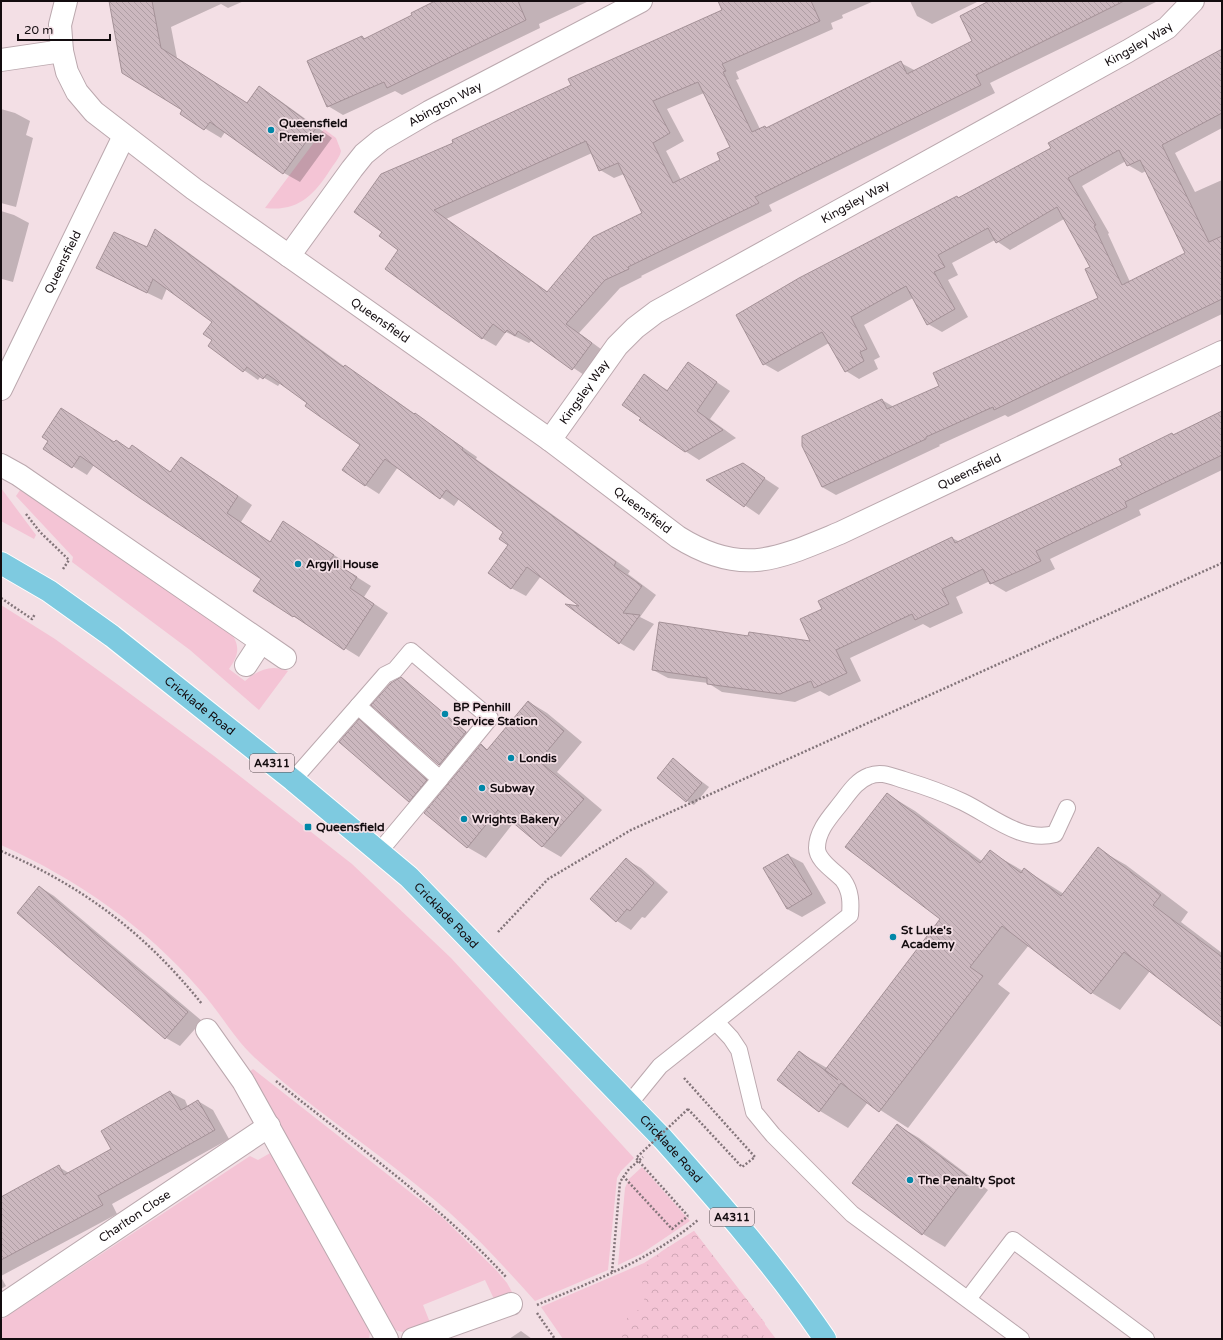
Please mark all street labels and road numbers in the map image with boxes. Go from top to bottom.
street label: Kingsley Way [1102,19,1176,69]
street label: Abington Way [406,78,485,130]
street label: Kingsley Way [819,177,892,226]
street label: Queensfield [41,228,84,296]
street label: Queensfield [348,295,412,346]
street label: Kingsley Way [557,357,612,427]
street label: Queensfield [935,451,1003,493]
street label: Queensfield [611,484,674,536]
street label: Cricklade Road [162,673,238,738]
road number: A4311 [250,754,294,772]
street label: Cricklade Road [411,880,481,951]
street label: Cricklade Road [637,1112,705,1185]
street label: Charlton Close [96,1187,173,1245]
road number: A4311 [710,1208,754,1226]

